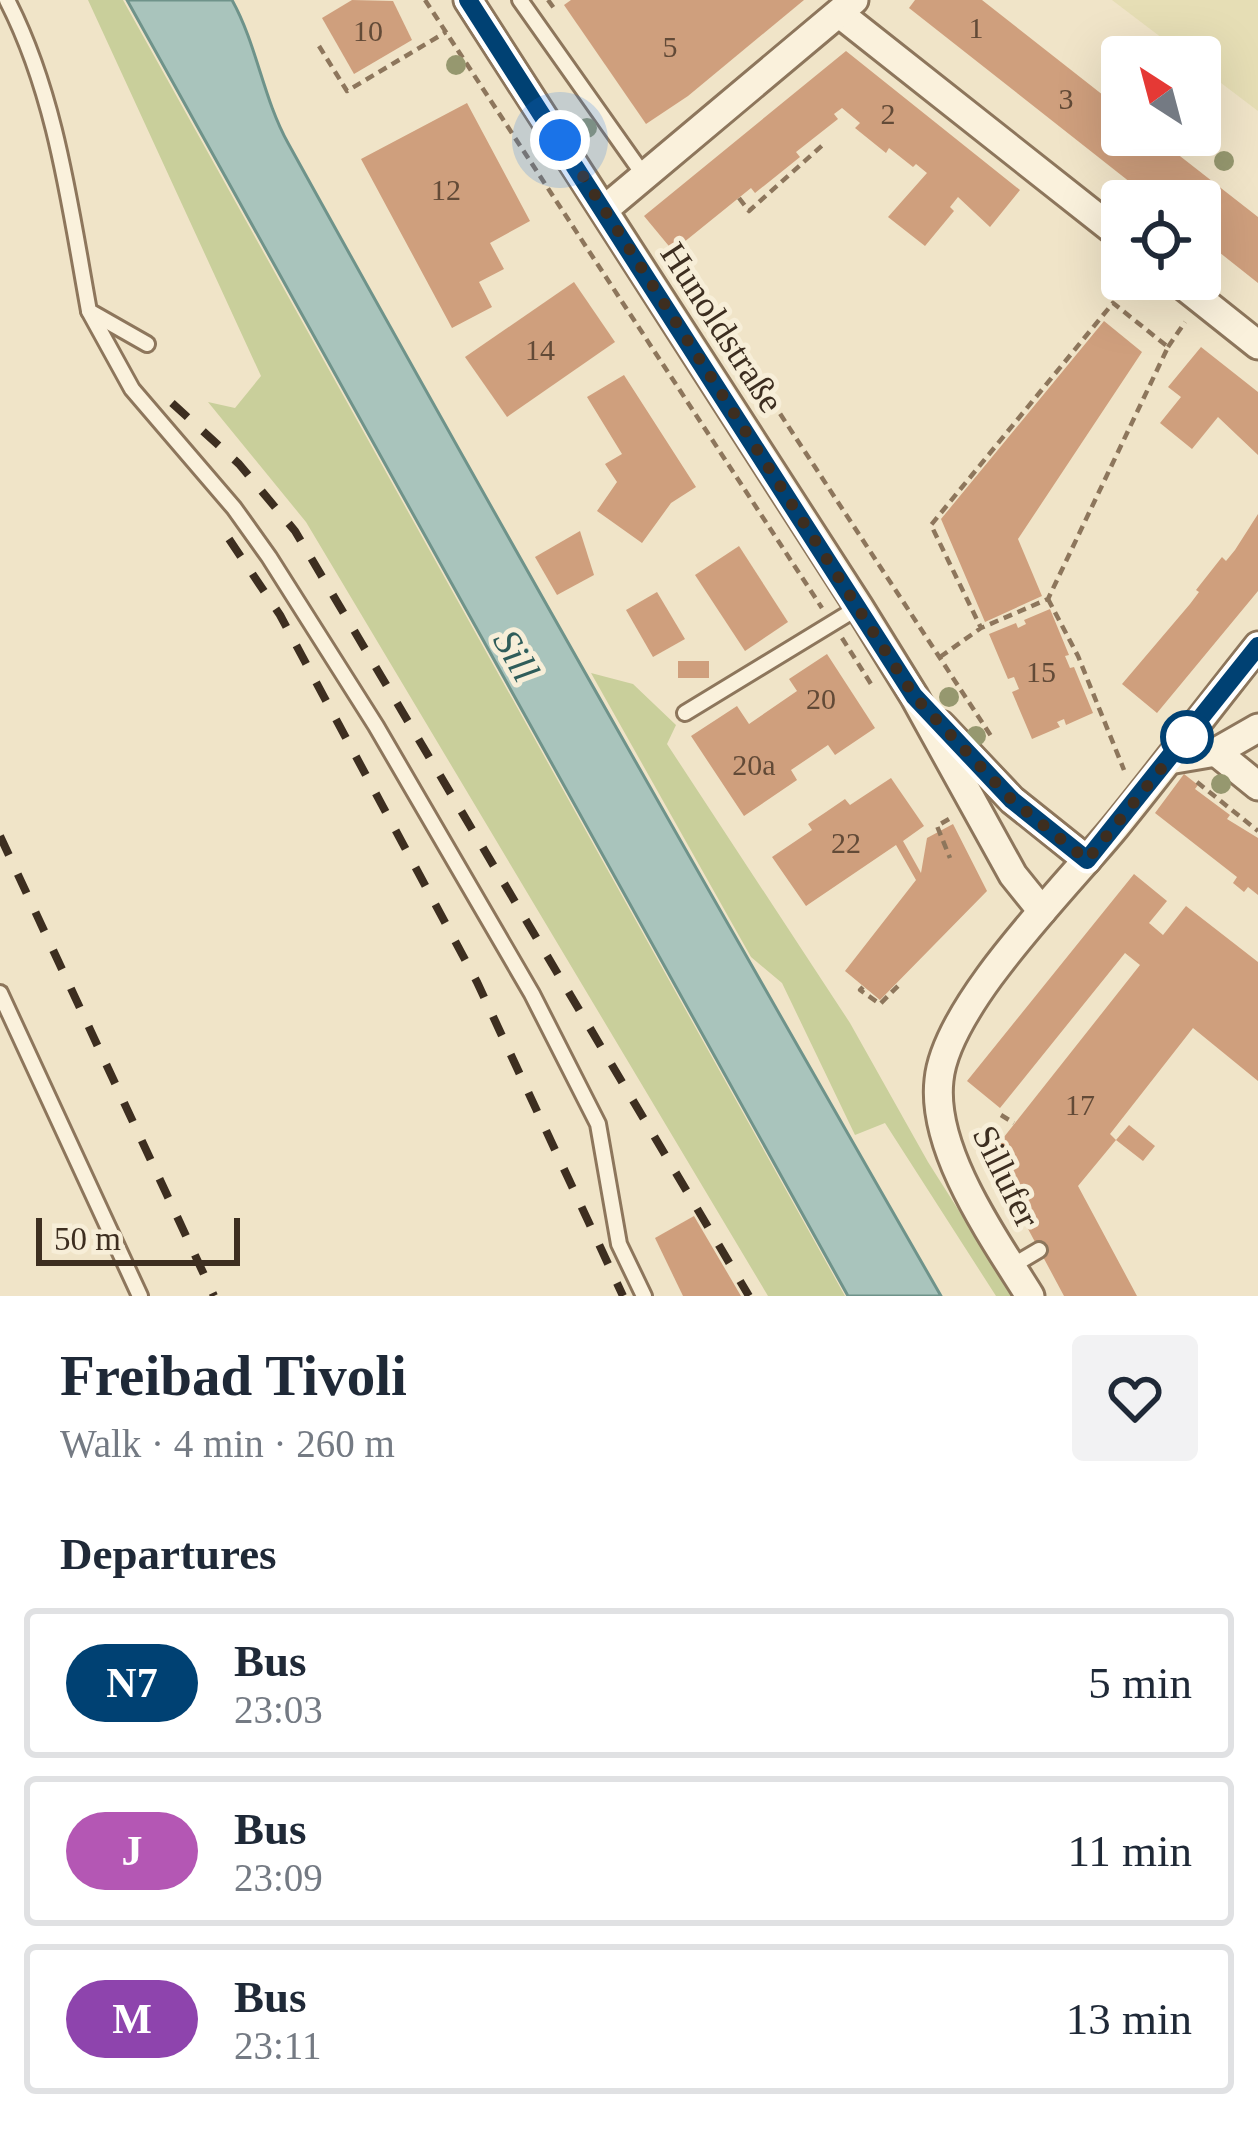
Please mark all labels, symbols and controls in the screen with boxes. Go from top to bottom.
house number: 1 [969,11,984,44]
house number: 10 [353,14,383,47]
house number: 5 [663,30,678,63]
north arrow [1101,36,1221,156]
map controls [1101,36,1221,300]
house number: 3 [1059,82,1074,115]
house number: 2 [881,97,896,130]
your location [530,110,590,170]
house number: 12 [431,173,461,206]
button: locate [1101,180,1221,300]
street label: Hunoldstraße [653,235,792,420]
house number: 14 [525,333,555,366]
water label: Sill [485,622,548,689]
house number: 15 [1026,655,1056,688]
house number: 20 [806,682,836,715]
unlabelled marker [1162,712,1212,762]
house number: 20a [732,748,776,781]
house number: 22 [831,826,861,859]
house number: 17 [1065,1088,1095,1121]
street label: Sillufer [964,1119,1048,1234]
scale bar [36,1212,240,1265]
text: 50 m [54,1221,121,1257]
button: heart [1072,1335,1198,1461]
text: Freibad Tivoli [60,1344,407,1407]
text: Walk · 4 min · 260 m [60,1422,395,1465]
text: Departures [60,1529,277,1579]
text: Bus [234,1636,307,1686]
text: 5 min [1088,1658,1192,1708]
text: N7 [106,1660,158,1706]
text: 23:03 [234,1688,323,1731]
text: Bus [234,1804,307,1854]
text: 11 min [1067,1826,1192,1876]
text: J [122,1828,143,1874]
text: 23:09 [234,1856,323,1899]
text: Bus [234,1972,307,2022]
text: 13 min [1066,1994,1192,2044]
text: M [112,1996,152,2042]
text: 23:11 [234,2024,321,2067]

